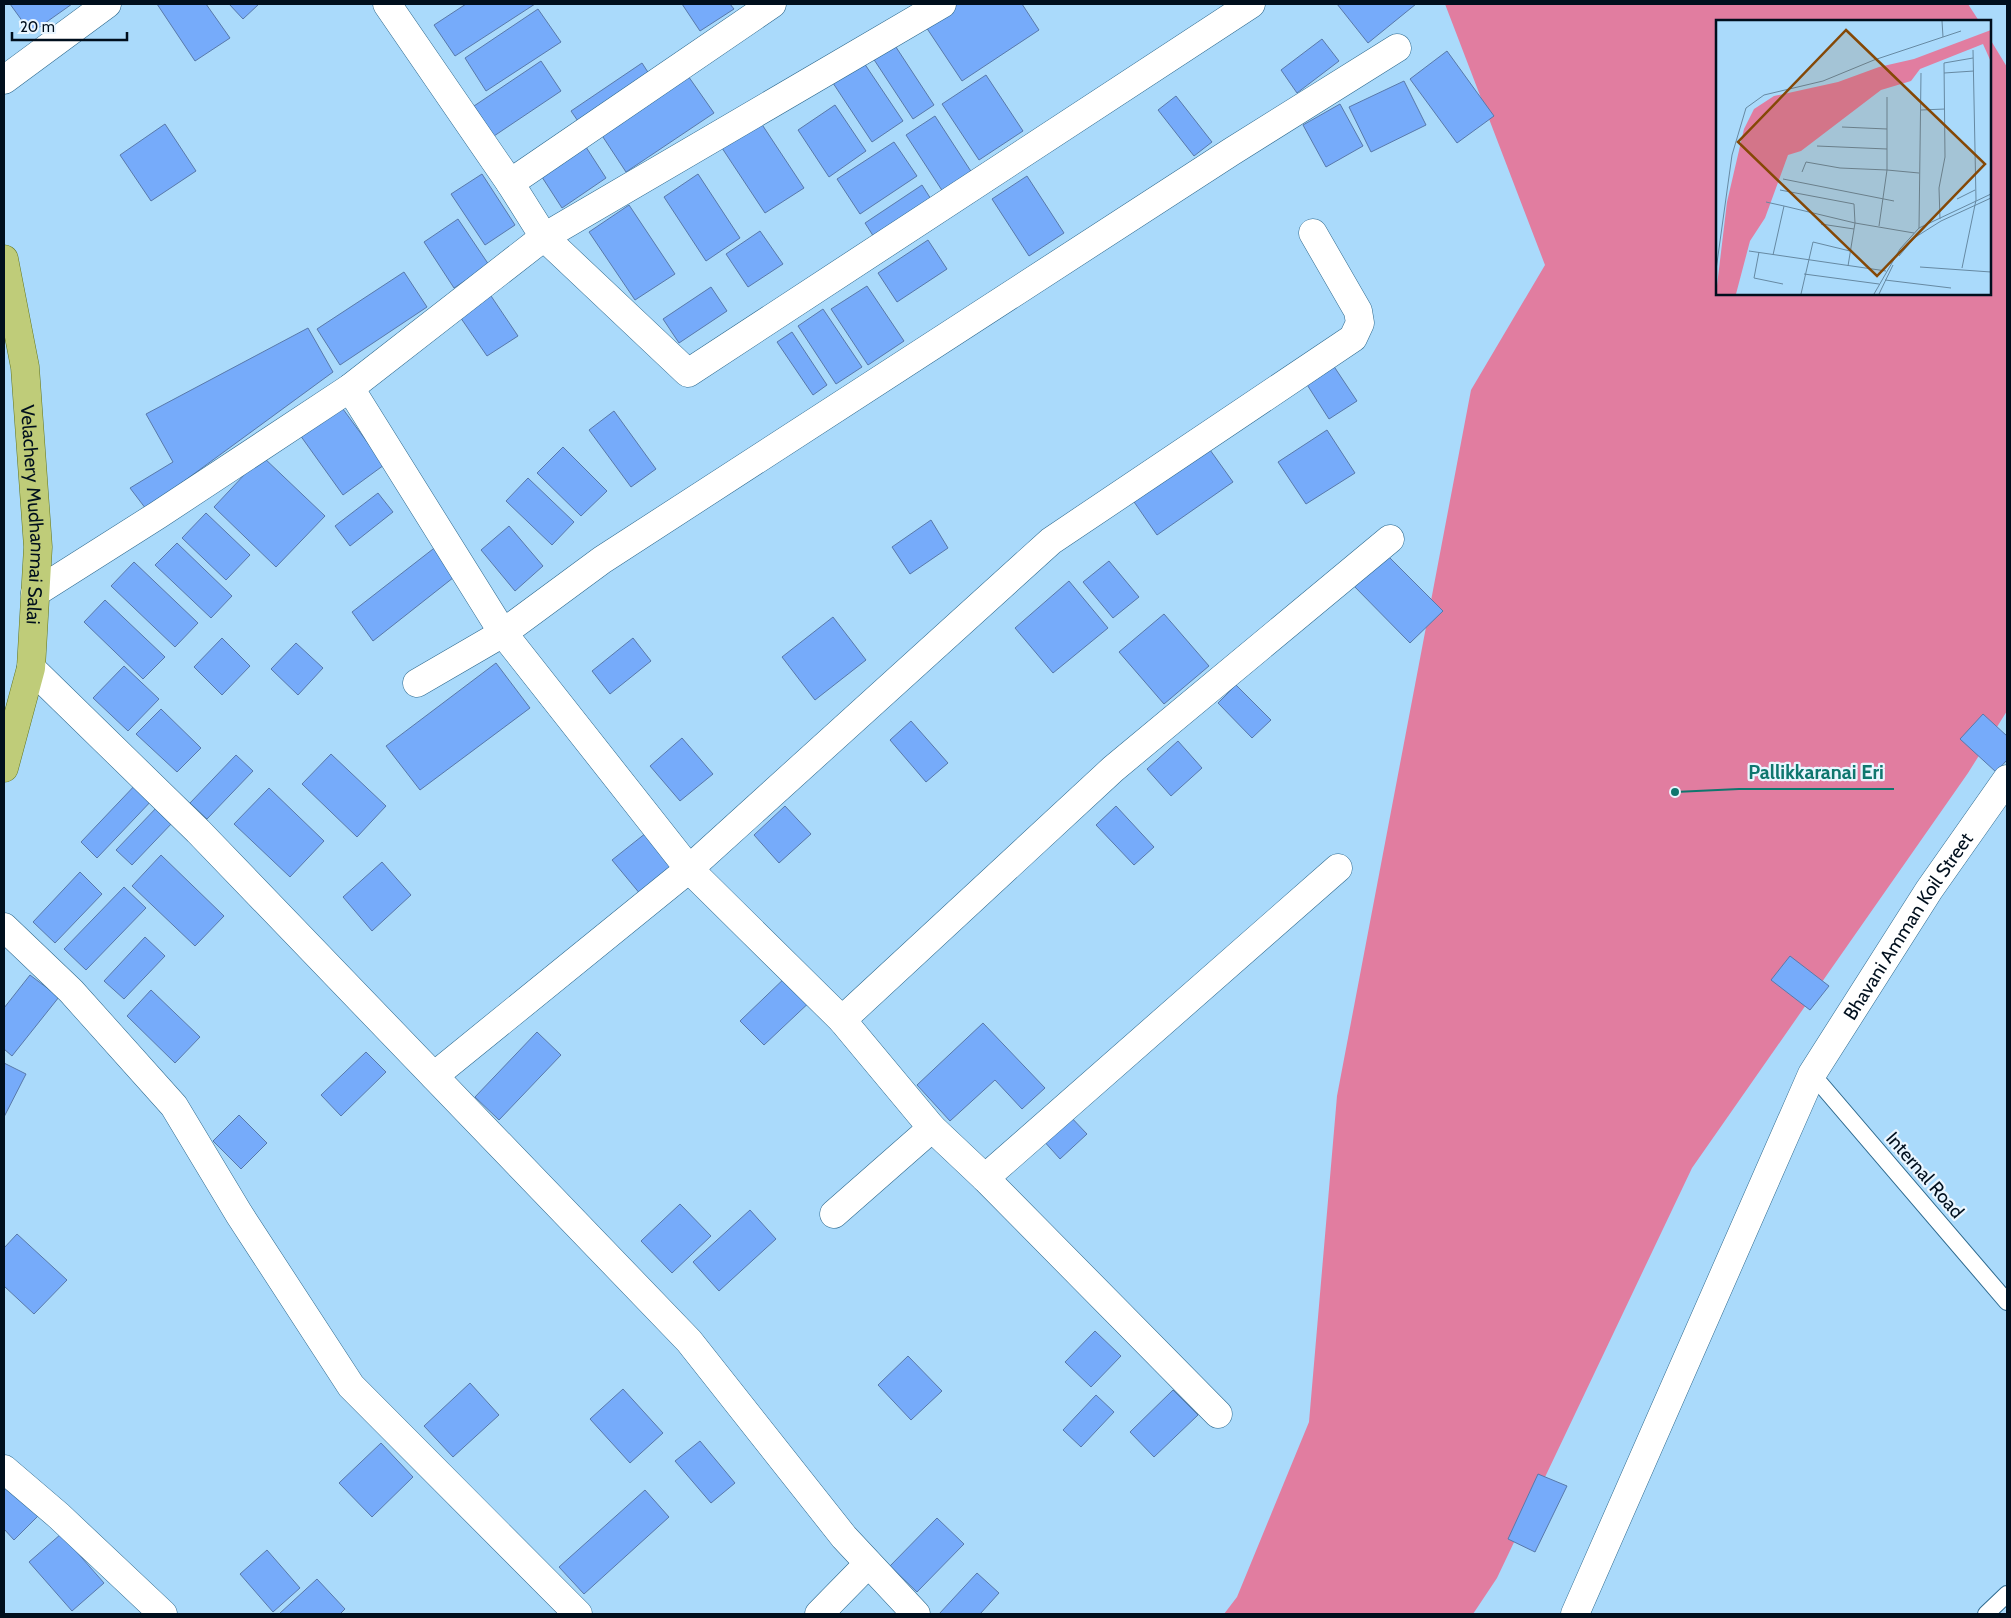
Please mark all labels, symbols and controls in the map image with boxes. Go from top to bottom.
scale bar [12,10,128,42]
text: 20 m [20,18,55,36]
inset map [1716,20,1991,295]
street label: Velachery Mudhanmai Salai [16,404,50,625]
callout: Pallikkaranai Eri [1739,754,1894,789]
text: Pallikkaranai Eri [1748,760,1884,784]
street label: Bhavani Amman Koil Street [1838,828,1978,1024]
street label: Internal Road [1881,1127,1969,1223]

